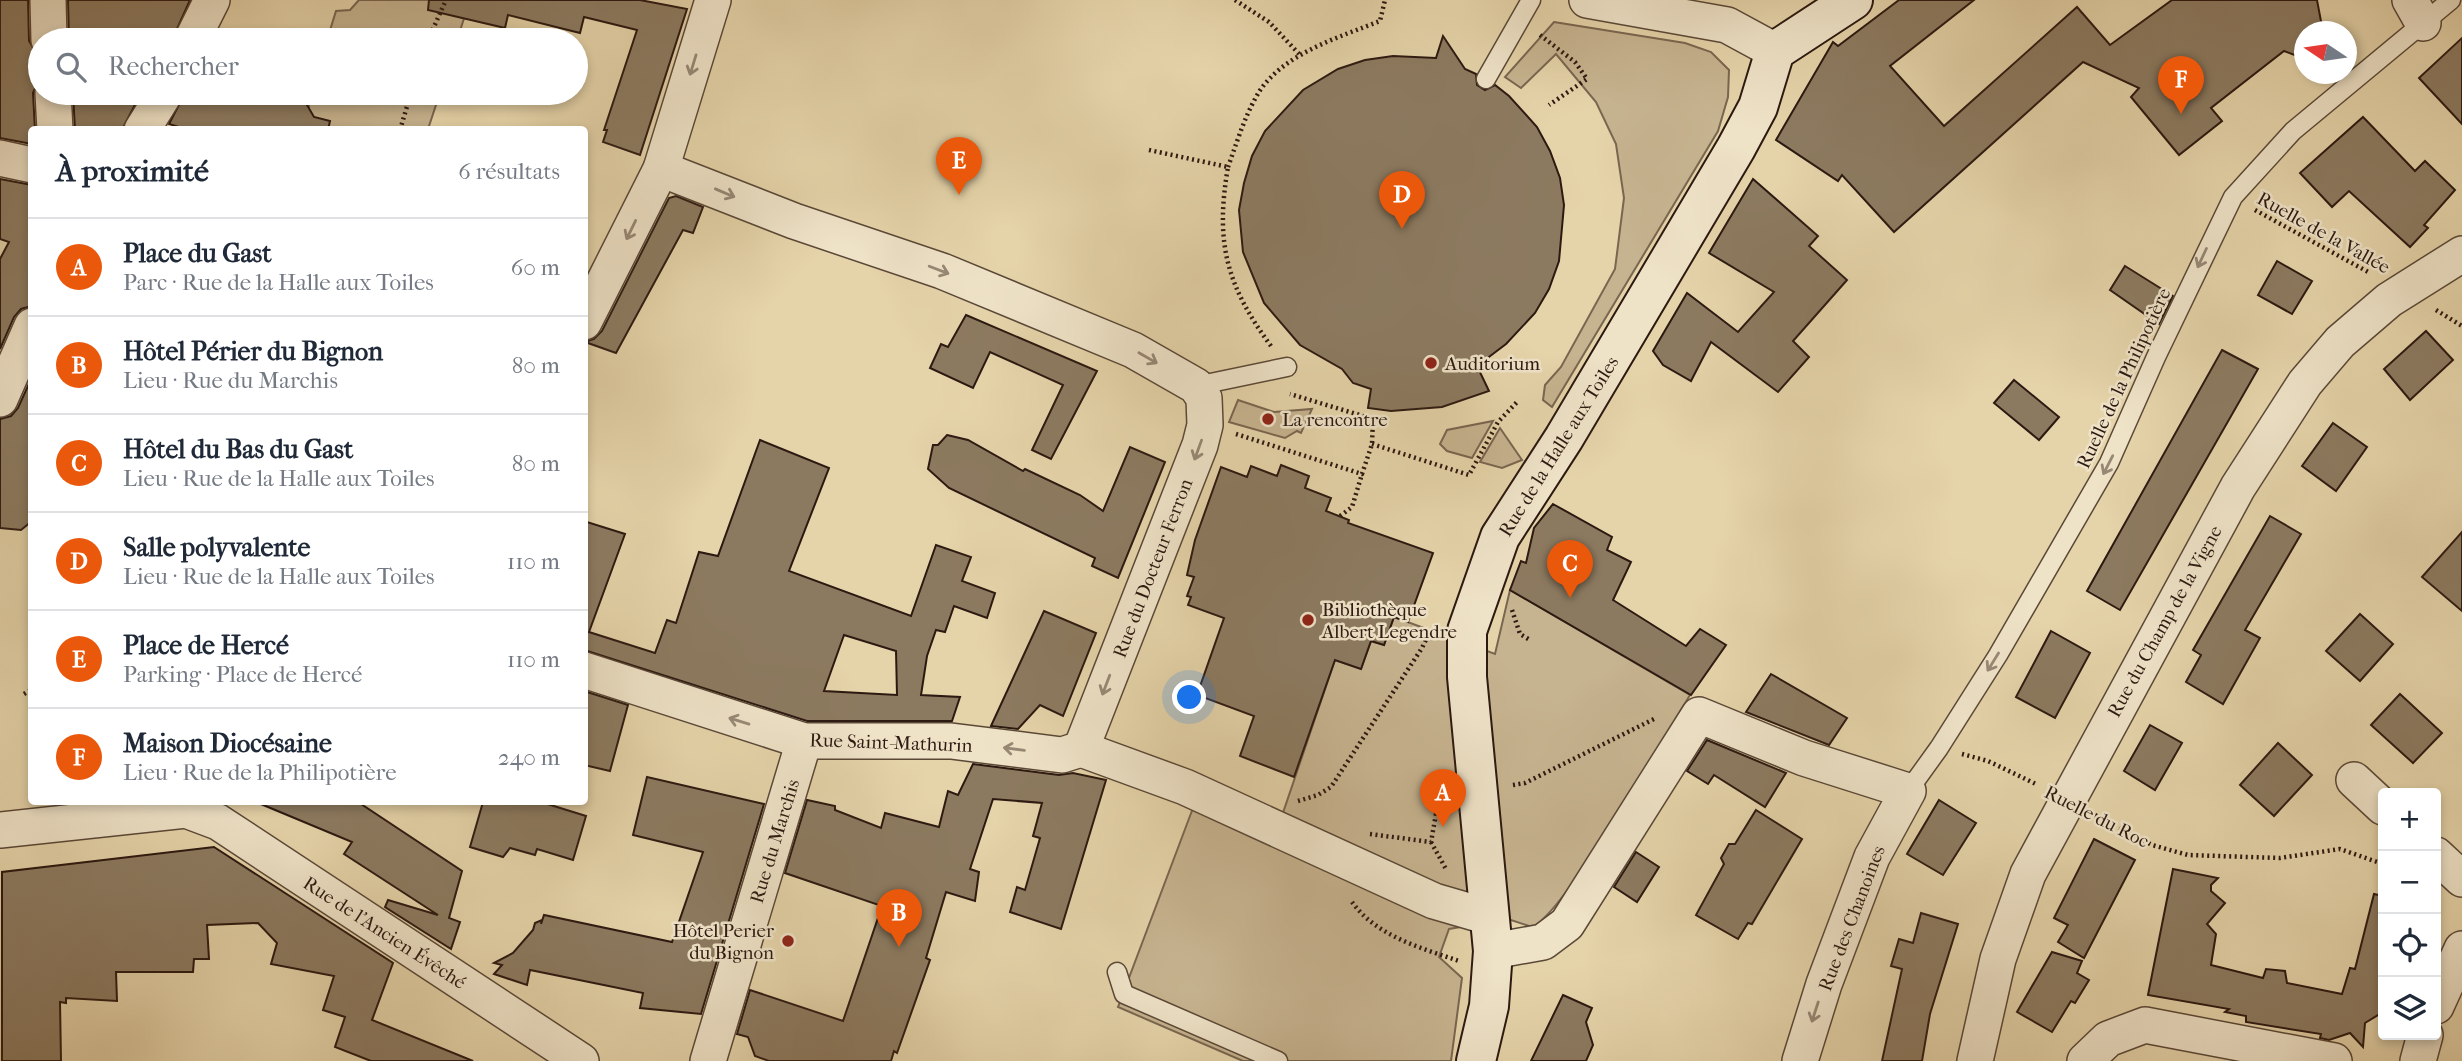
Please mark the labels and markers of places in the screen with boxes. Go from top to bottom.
pin: F [2158,56,2204,114]
pin: E [936,137,982,195]
pin: D [1379,171,1425,229]
place label: Auditorium [1444,353,1540,375]
marker: Auditorium [1423,355,1439,371]
place label: La rencontre [1282,409,1388,431]
marker: La rencontre [1260,411,1276,427]
pin: C [1547,540,1593,598]
place label: Bibliothèque Albert Legendre [1321,599,1457,643]
marker: Bibliothèque Albert Legendre [1300,612,1316,628]
pin: A [1420,769,1466,827]
pin: B [876,889,922,947]
place label: Hôtel Perier du Bignon [673,920,775,964]
marker: Hôtel Perier du Bignon [780,933,796,949]

